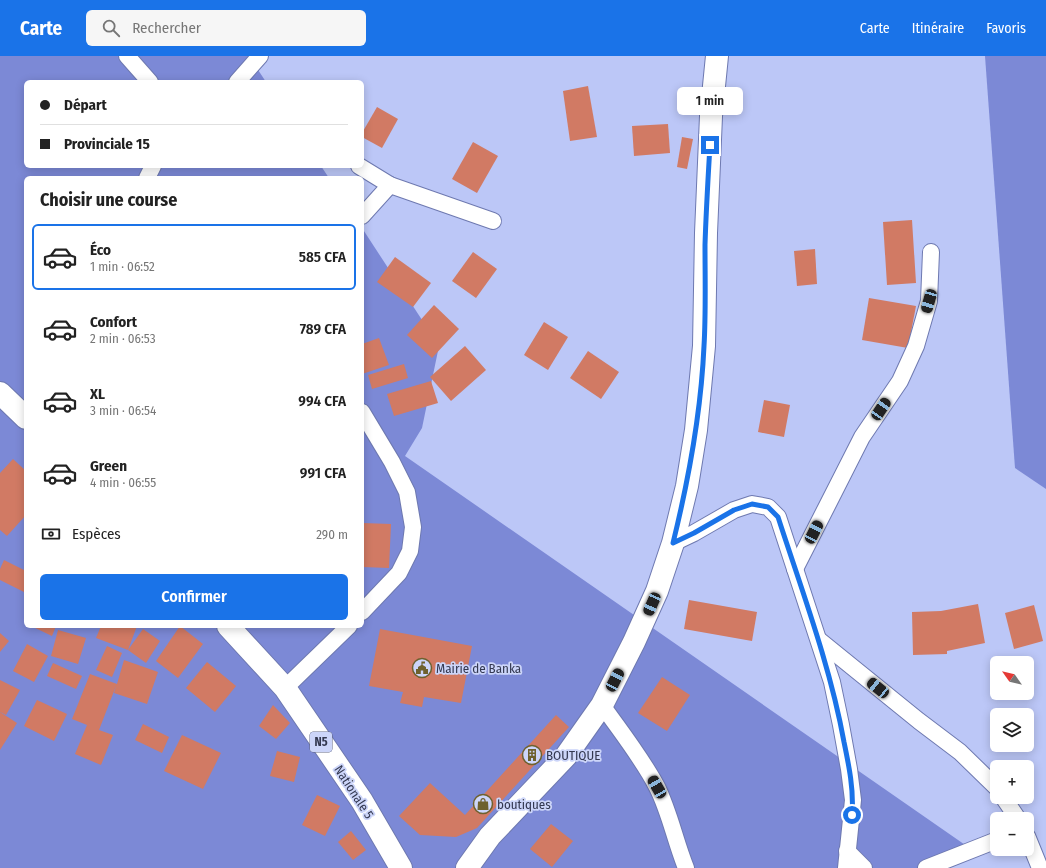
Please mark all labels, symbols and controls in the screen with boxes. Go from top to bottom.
search box [86,10,366,46]
text: Carte [20,17,62,40]
icon: search [100,17,122,39]
text: Rechercher [132,19,201,37]
text: Carte [860,20,890,37]
text: Itinéraire [912,20,964,37]
text: Favoris [986,20,1026,37]
callout: 1 min [677,87,743,115]
text: 1 min [696,93,724,108]
text: Départ [64,96,107,114]
text: Provinciale 15 [64,135,150,153]
route end [701,136,719,154]
text: Choisir une course [40,189,177,211]
icon: car [42,239,78,275]
text: Éco [90,241,111,259]
text: 585 CFA [299,248,346,266]
text: 1 min · 06:52 [90,259,155,274]
car [920,288,938,314]
icon: car [42,311,78,347]
text: Confort [90,313,137,331]
text: 789 CFA [300,320,346,338]
text: 2 min · 06:53 [90,331,156,346]
icon: car [42,383,78,419]
text: XL [90,385,105,403]
text: 994 CFA [298,392,346,410]
car [869,396,893,422]
text: 3 min · 06:54 [90,403,156,418]
icon: car [42,455,78,491]
text: Green [90,457,127,475]
text: 991 CFA [300,464,346,482]
text: 4 min · 06:55 [90,475,156,490]
car [803,519,825,545]
icon: cash [40,523,62,545]
text: Espèces [72,525,121,543]
text: 290 m [316,527,348,542]
button: Confirmer [40,574,348,620]
car [642,591,662,617]
north arrow [990,656,1034,700]
map controls [990,656,1034,856]
public building icon: Mairie de Banka [411,657,433,679]
place label: Mairie de Banka [436,661,521,676]
car [604,667,626,693]
car [865,676,891,700]
button: layers [990,708,1034,752]
road number: N5 [310,732,332,752]
building icon: BOUTIQUE [521,744,543,766]
place label: BOUTIQUE [546,748,600,763]
button: + [990,760,1034,804]
street label: Nationale 5 [331,763,377,821]
car [646,774,668,800]
shop icon: boutiques [472,793,494,815]
place label: boutiques [497,797,551,812]
route start [843,806,861,824]
button: − [990,812,1034,856]

